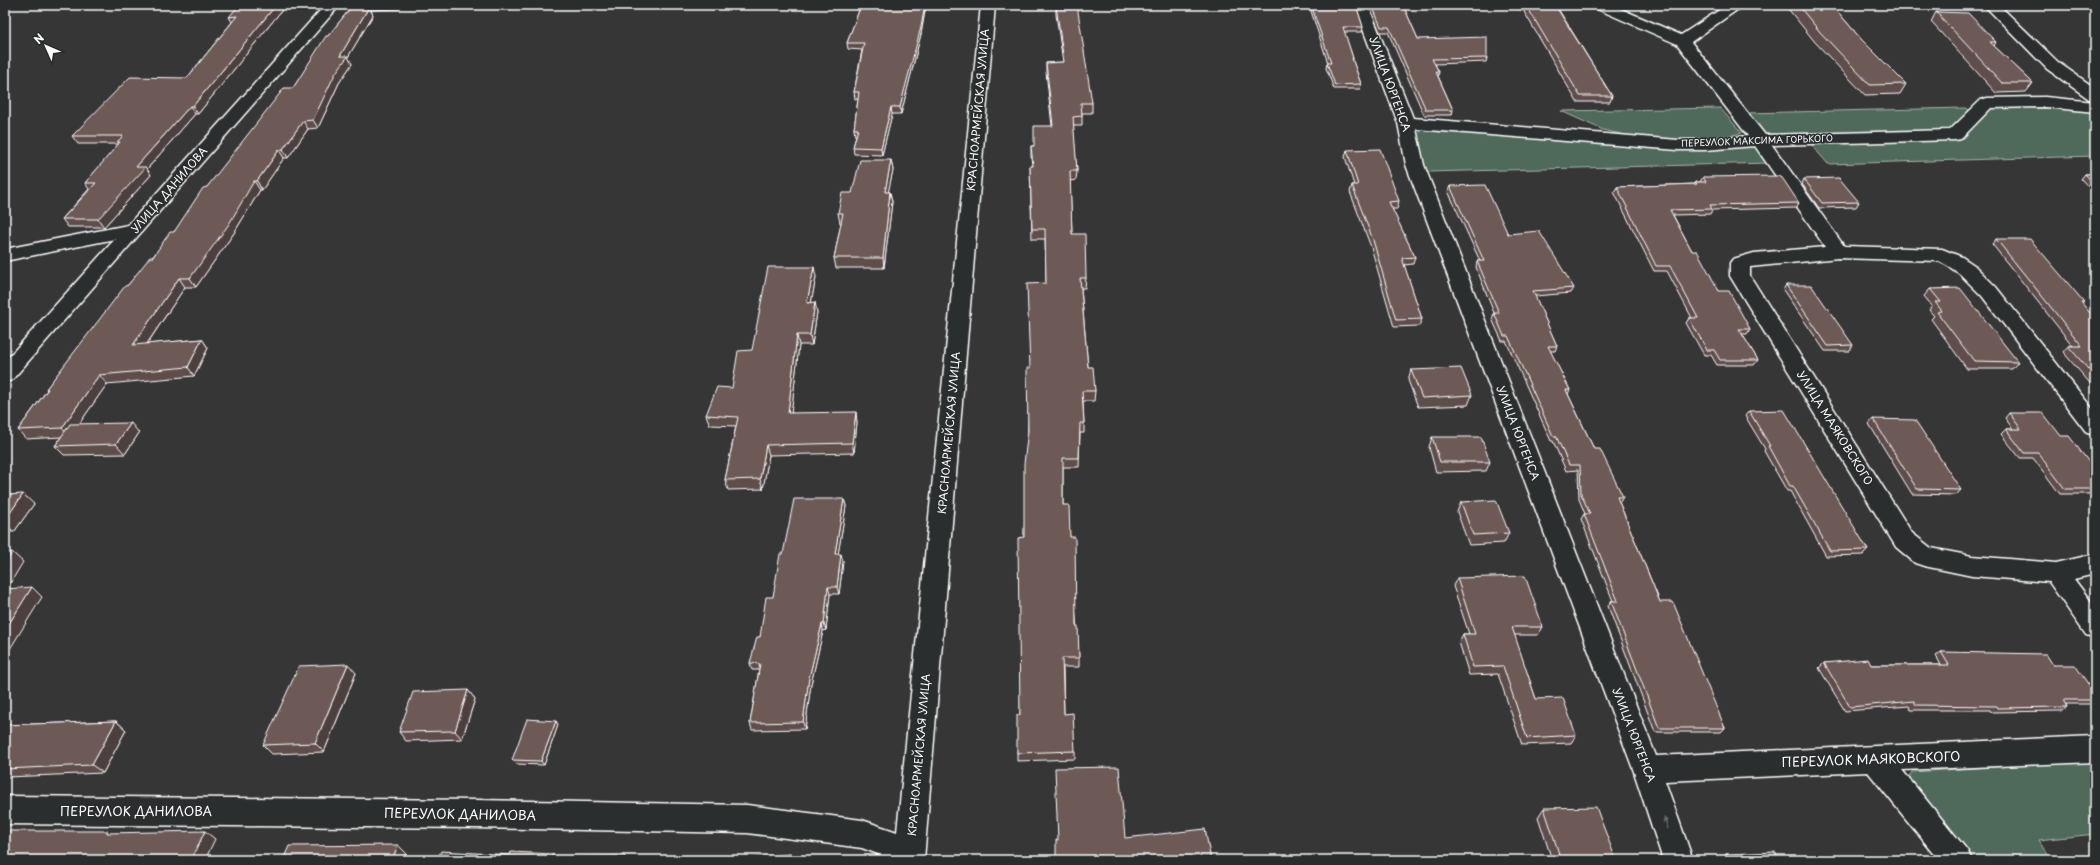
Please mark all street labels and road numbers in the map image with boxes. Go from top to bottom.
street label: КРАСНОАРМЕЙСКАЯ УЛИЦА [962,27,993,192]
street label: УЛИЦА ЮРГЕНСА [1365,34,1416,134]
street label: ПЕРЕУЛОК МАКСИМА ГОРЬКОГО [1681,130,1833,150]
street label: УЛИЦА ДАНИЛОВА [126,143,211,237]
street label: КРАСНОАРМЕЙСКАЯ УЛИЦА [933,350,964,515]
street label: УЛИЦА МАЯКОВСКОГО [1793,367,1878,488]
street label: УЛИЦА ЮРГЕНСА [1493,383,1545,483]
street label: КРАСНОАРМЕЙСКАЯ УЛИЦА [903,672,934,837]
street label: УЛИЦА ЮРГЕНСА [1609,685,1661,785]
street label: ПЕРЕУЛОК МАЯКОВСКОГО [1781,746,1961,771]
street label: ПЕРЕУЛОК ДАНИЛОВА [60,801,212,820]
street label: ПЕРЕУЛОК ДАНИЛОВА [384,803,536,824]

